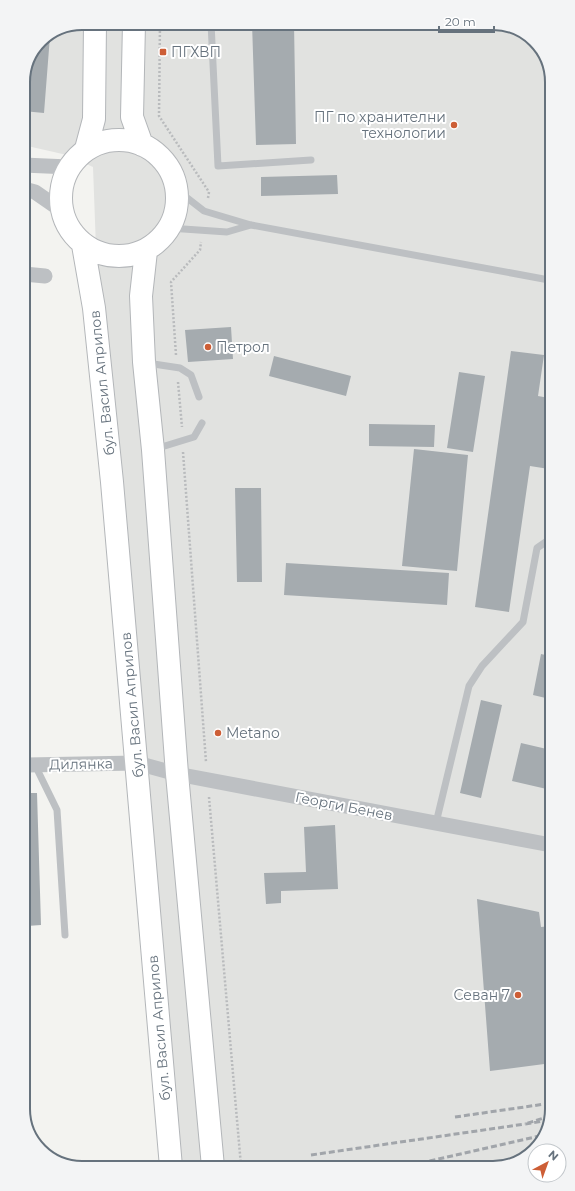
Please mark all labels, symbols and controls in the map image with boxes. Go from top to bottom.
scale bar [439,8,494,34]
text: 20 m [445,14,476,29]
place label: ПГХВП [171,43,221,61]
marker: ПГХВП [158,47,168,57]
place label: ПГ по хранителни технологии [314,108,446,142]
marker: ПГ по хранителни технологии [449,120,459,130]
street label: бул. Васил Априлов [85,309,119,457]
place label: Петрол [216,338,270,356]
marker: Петрол [203,342,213,352]
street label: бул. Васил Априлов [117,631,147,779]
place label: Metano [226,724,280,742]
marker: Metano [213,728,223,738]
street label: Дилянка [49,754,113,774]
street label: Георги Бенев [294,788,394,824]
street label: бул. Васил Априлов [144,954,174,1102]
place label: Севан 7 [454,986,510,1004]
marker: Севан 7 [513,990,523,1000]
north arrow [527,1143,567,1183]
text: N [546,1147,562,1164]

